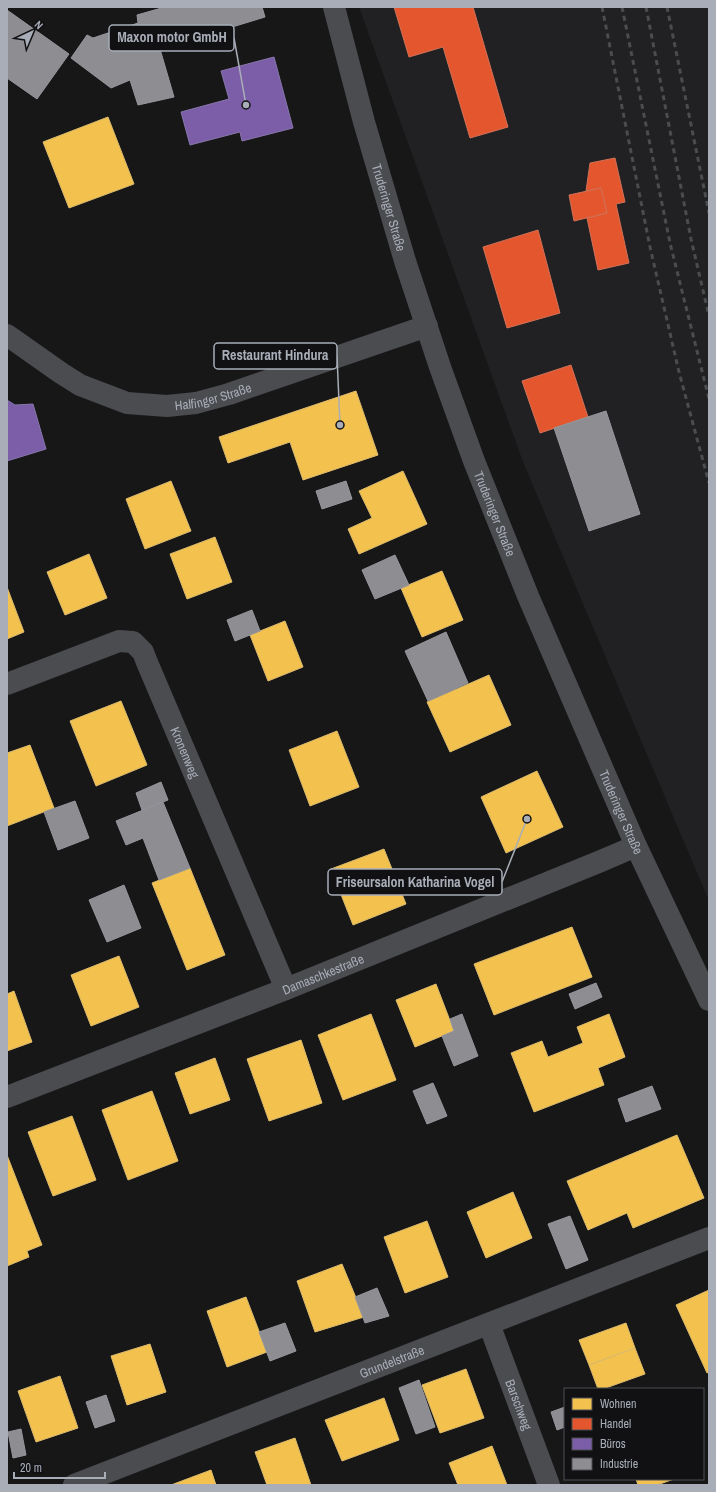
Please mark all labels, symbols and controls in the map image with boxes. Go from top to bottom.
north arrow [12,12,52,52]
text: N [32,18,46,32]
callout: Maxon motor GmbH [109,25,234,51]
text: Maxon motor GmbH [117,28,227,46]
street label: Truderinger Straße [368,162,410,253]
callout: Restaurant Hindura [214,343,337,369]
text: Restaurant Hindura [222,346,329,364]
street label: Halfinger Straße [174,379,254,414]
street label: Truderinger Straße [470,469,519,559]
street label: Kronenweg [166,724,203,781]
street label: Truderinger Straße [595,767,647,857]
callout: Friseursalon Katharina Vogel [328,869,502,895]
text: Friseursalon Katharina Vogel [336,873,494,891]
street label: Damaschkestraße [280,950,366,999]
street label: Grundelstraße [357,1342,427,1382]
street label: Barschweg [501,1377,536,1433]
legend [564,1388,704,1480]
text: Wohnen [600,1396,636,1412]
text: Handel [600,1416,631,1432]
text: Büros [600,1436,626,1452]
scale bar [14,1454,105,1480]
text: Industrie [600,1456,638,1472]
text: 20 m [20,1460,42,1476]

